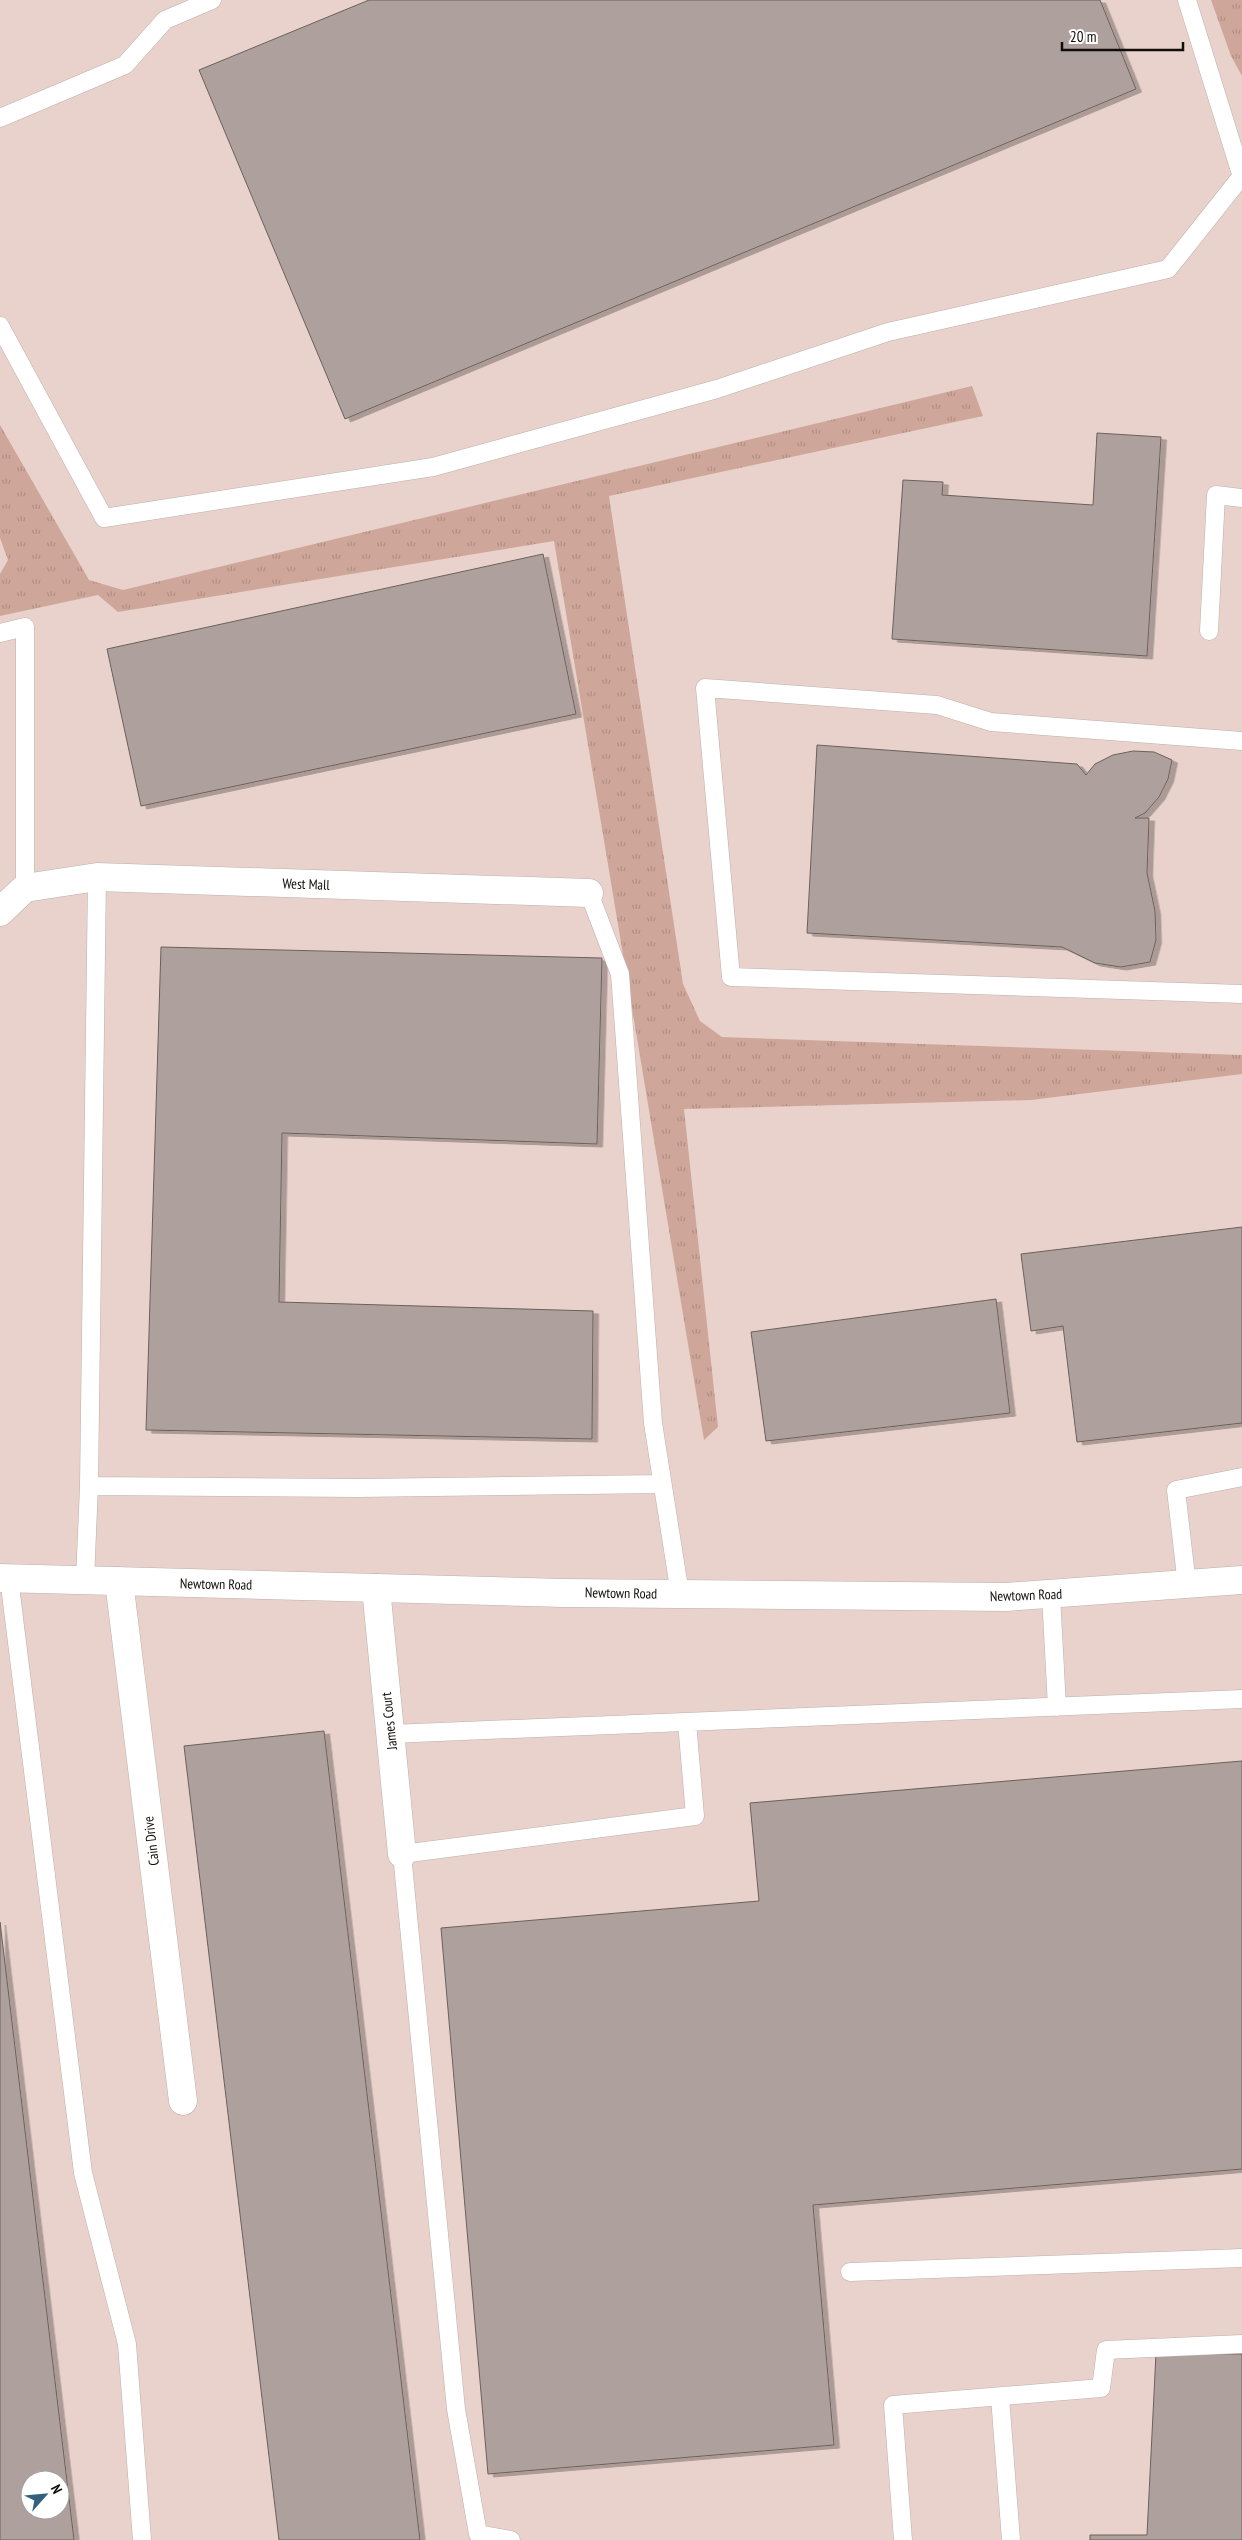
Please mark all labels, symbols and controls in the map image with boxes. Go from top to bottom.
scale bar [1062,20,1183,52]
text: 20 m [1070,27,1096,46]
street label: West Mall [282,874,331,894]
street label: Newtown Road [180,1574,252,1594]
street label: Newtown Road [585,1583,657,1603]
street label: Newtown Road [990,1585,1062,1605]
street label: James Court [377,1691,401,1752]
street label: Cain Drive [139,1815,163,1867]
north arrow [20,2470,70,2520]
text: N [47,2482,66,2497]

